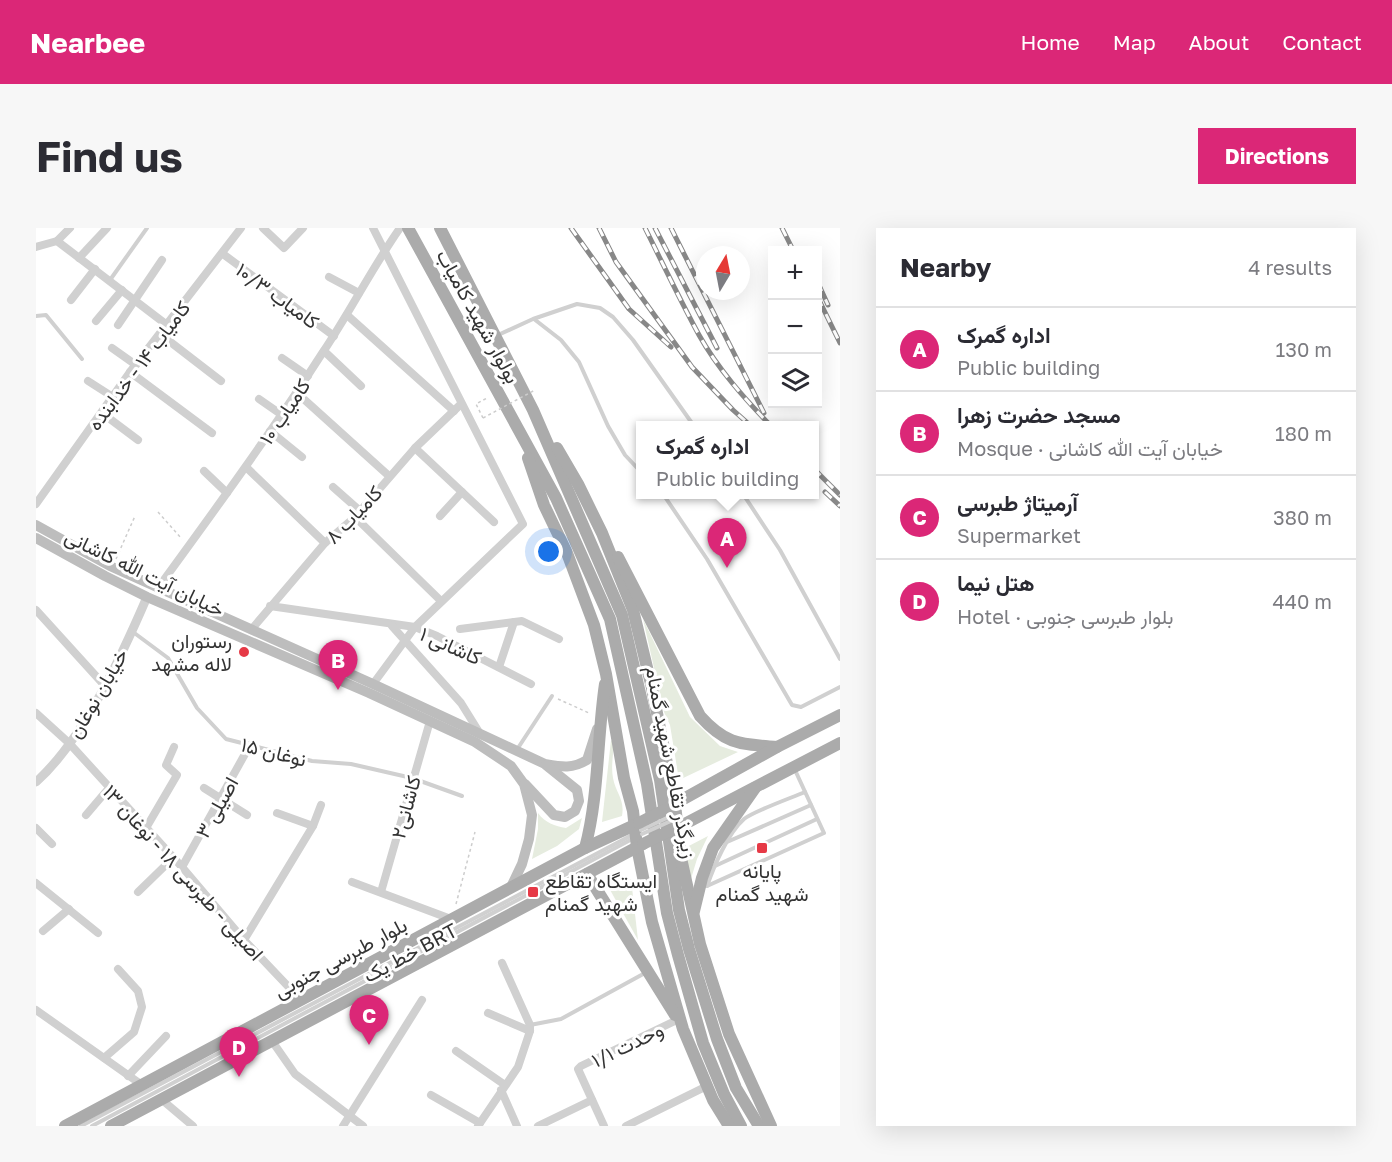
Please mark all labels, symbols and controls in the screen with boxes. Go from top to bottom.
text: Nearbee [30,26,145,59]
text: Home [1020,29,1080,55]
text: Map [1113,29,1156,55]
text: About [1189,29,1249,55]
text: Contact [1282,29,1362,55]
button: Directions [1198,128,1356,184]
text: Find us [36,131,183,181]
street label: بولوار شهید کامیاب [431,245,526,388]
north arrow [696,246,750,300]
map controls [768,246,822,408]
button: + [768,246,822,300]
text: Nearby [900,252,991,283]
text: 4 results [1248,255,1332,279]
street label: کامیاب ۱۰/۳ [231,257,324,334]
street label: کامیاب ۱۴ - خدابنده [82,295,195,435]
button: − [768,300,822,354]
text: اداره گمرک [957,321,1051,348]
text: A [912,337,927,361]
text: 130 m [1276,337,1332,361]
button: layers [768,354,822,408]
text: Public building [957,355,1100,379]
street label: کامیاب ۱۰ [253,374,316,449]
text: مسجد حضرت زهرا [957,401,1121,428]
popup [636,421,819,499]
text: B [912,421,927,445]
text: 180 m [1275,421,1332,445]
text: اداره گمرک [656,432,750,459]
text: Mosque · خیابان آیت الله کاشانی [957,436,1223,460]
text: Public building [656,466,799,490]
street label: کامیاب ۸ [320,480,387,549]
text: آرمیتاژ طبرسی [957,489,1078,516]
text: C [912,505,927,529]
text: 380 m [1273,505,1332,529]
pin: A [708,518,746,568]
street label: خیابان آیت الله کاشانی [61,523,228,622]
text: Supermarket [957,523,1081,547]
your location [534,537,563,566]
text: هتل نیما [957,569,1035,596]
text: D [912,589,927,613]
text: 440 m [1273,589,1332,613]
text: Hotel · بلوار طبرسی جنوبی [957,604,1173,628]
street label: کاشانی ۱ [416,621,485,670]
place label: رستوران لاله مشهد [151,628,232,677]
pin: B [318,640,358,690]
street label: خیابان نوغان [62,644,134,743]
marker: رستوران لاله مشهد [237,645,251,659]
street label: زیرگذر تقاطع شهید گمنام [639,664,702,861]
street label: نوغان ۱۵ [238,731,309,773]
street label: اصیلی ۳ [189,772,243,842]
street label: کاشانی۲ [385,773,426,841]
street label: اصیلی - طبرسی ۱۸ - نوغان ۱۳ [97,779,269,966]
marker: پایانه شهید گمنام [755,841,769,855]
place label: پایانه شهید گمنام [716,858,808,907]
place label: ایستگاه تقاطع شهید گمنام [545,868,657,917]
marker: ایستگاه تقاطع شهید گمنام [526,885,540,899]
street label: بلوار طبرسی جنوبی [269,912,412,1004]
street label: خط یک BRT [359,917,462,988]
pin: C [350,996,388,1045]
street label: وحدت ۱/۱ [587,1016,668,1073]
pin: D [220,1028,258,1077]

